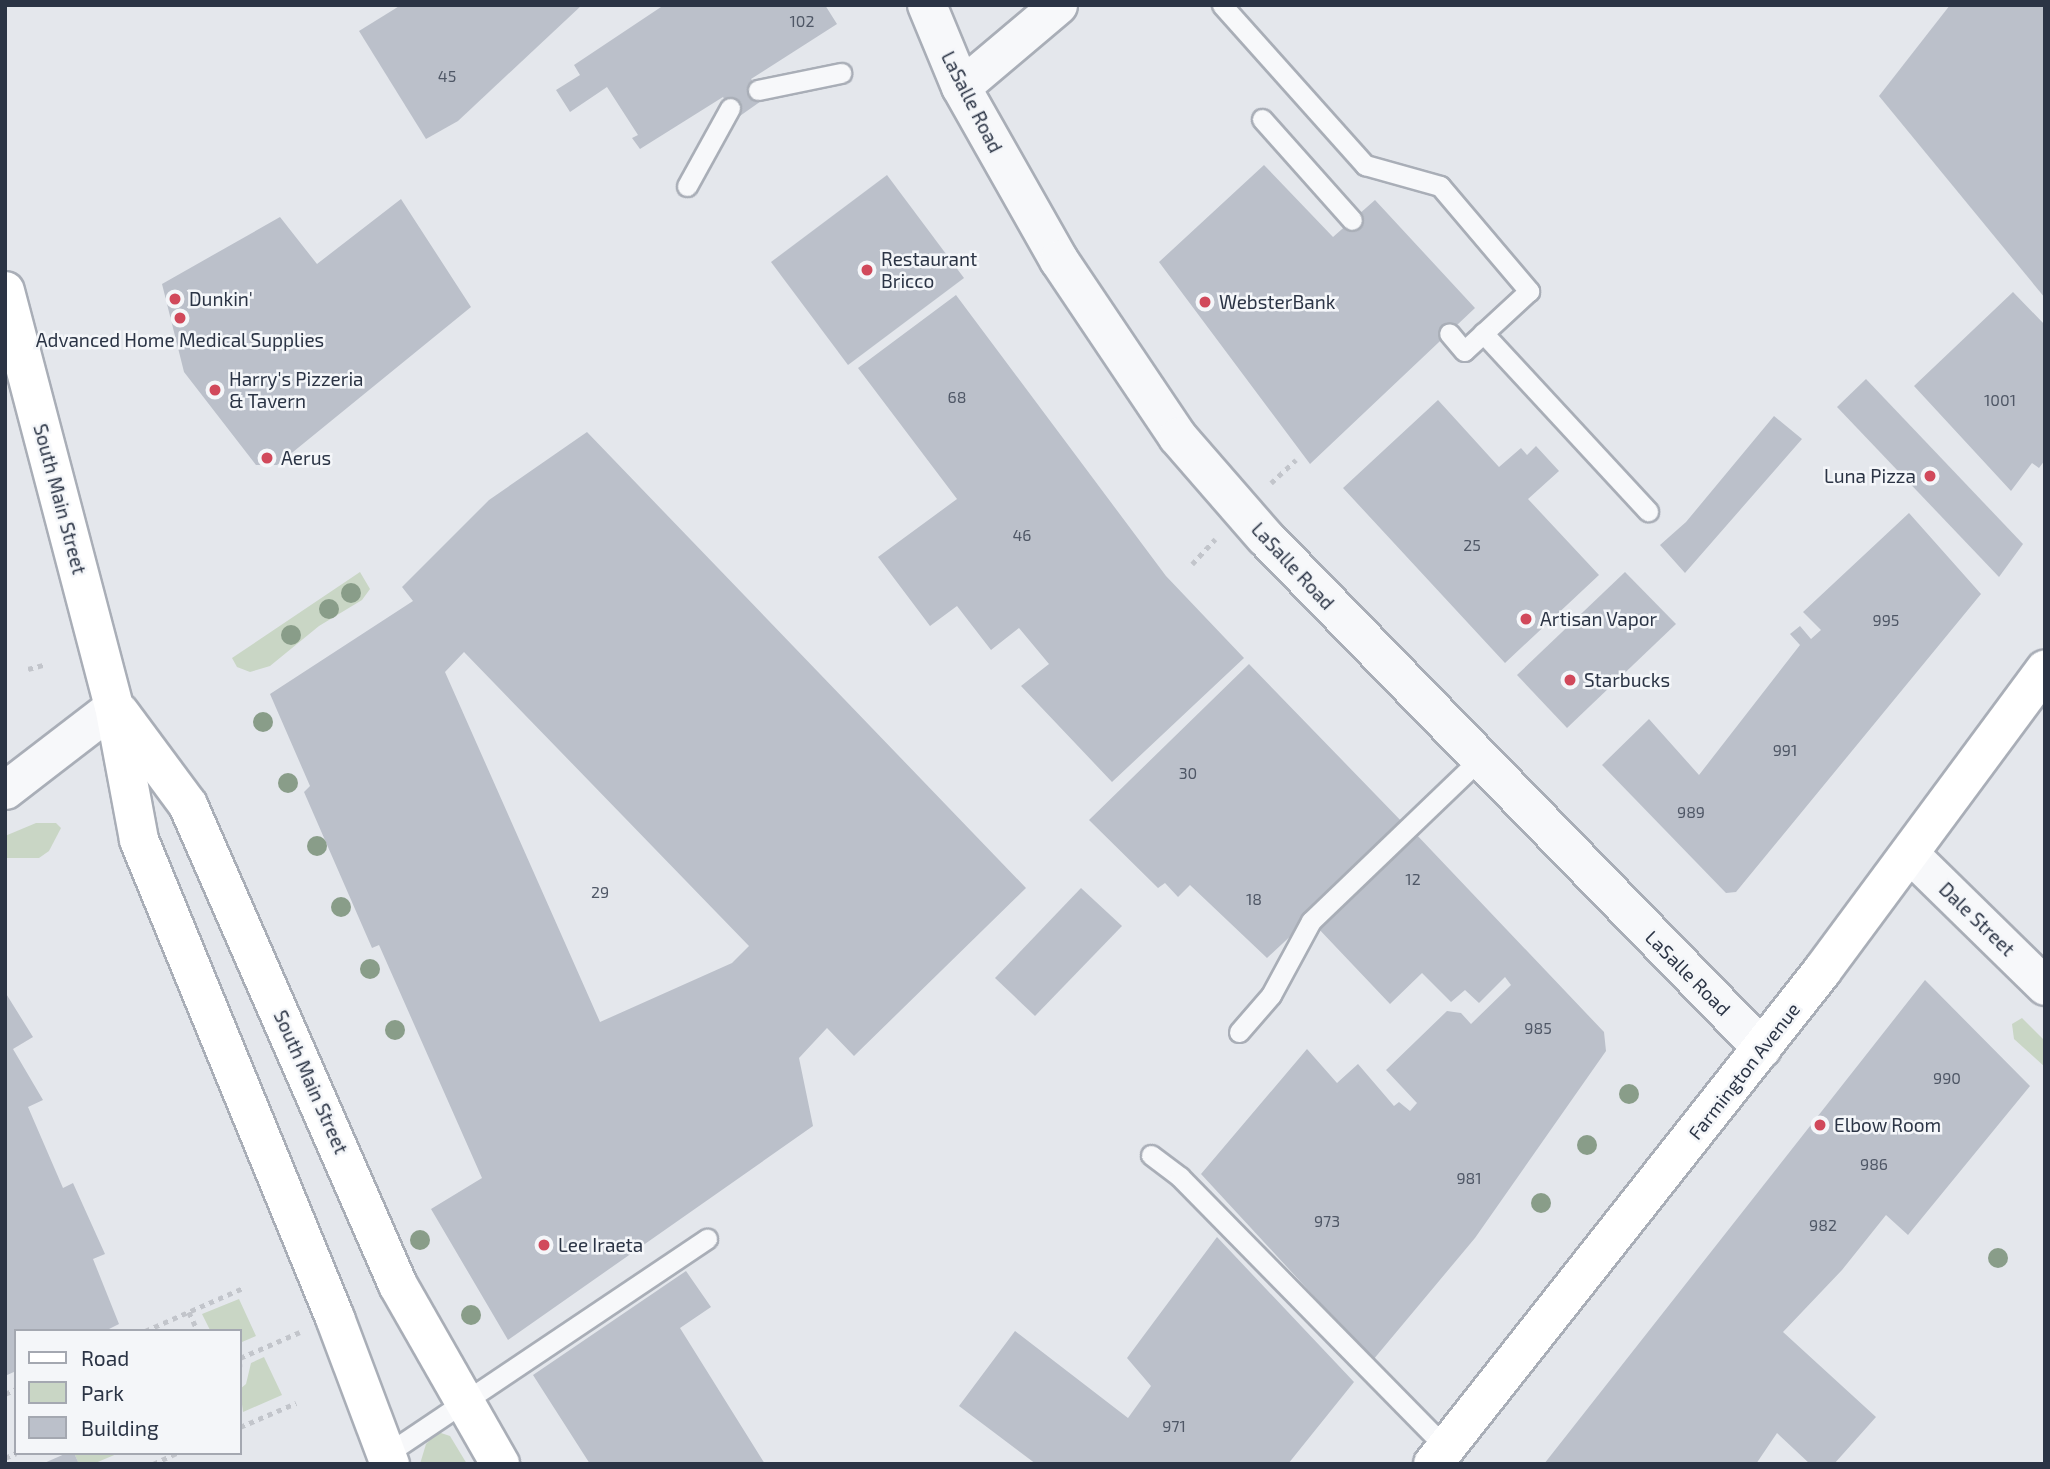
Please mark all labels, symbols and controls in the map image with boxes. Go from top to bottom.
house number: 102 [789,11,815,31]
street label: LaSalle Road [937,47,1007,157]
house number: 45 [438,66,456,86]
place label: Restaurant Bricco [881,248,977,292]
marker: Restaurant Bricco [859,262,875,278]
place label: Dunkin' [189,288,253,310]
marker: Dunkin' [167,291,183,307]
place label: WebsterBank [1219,291,1335,313]
marker: WebsterBank [1197,294,1213,310]
marker: Advanced Home Medical Supplies [172,310,188,326]
place label: Advanced Home Medical Supplies [36,329,324,351]
place label: Harry's Pizzeria & Tavern [229,368,364,412]
marker: Harry's Pizzeria & Tavern [207,382,223,398]
house number: 68 [948,387,966,407]
house number: 1001 [1984,390,2016,410]
street label: South Main Street [29,421,91,577]
place label: Aerus [281,447,331,469]
marker: Aerus [259,450,275,466]
place label: Luna Pizza [1824,465,1916,487]
marker: Luna Pizza [1922,468,1938,484]
street label: LaSalle Road [1247,518,1339,614]
house number: 46 [1013,525,1031,545]
house number: 25 [1463,535,1481,555]
place label: Artisan Vapor [1540,608,1658,630]
house number: 995 [1873,610,1899,630]
marker: Artisan Vapor [1518,611,1534,627]
place label: Starbucks [1584,669,1670,691]
marker: Starbucks [1562,672,1578,688]
house number: 991 [1773,740,1797,760]
house number: 30 [1179,763,1197,783]
house number: 989 [1677,802,1705,822]
house number: 12 [1405,869,1421,889]
street label: Dale Street [1935,877,2019,961]
house number: 29 [591,882,609,902]
house number: 18 [1246,889,1262,909]
street label: LaSalle Road [1641,926,1735,1020]
street label: Farmington Avenue [1683,998,1805,1144]
street label: South Main Street [269,1007,353,1157]
house number: 985 [1524,1018,1552,1038]
house number: 990 [1933,1068,1961,1088]
place label: Elbow Room [1834,1114,1942,1136]
marker: Elbow Room [1812,1117,1828,1133]
house number: 986 [1860,1154,1888,1174]
house number: 981 [1456,1168,1482,1188]
house number: 973 [1314,1211,1340,1231]
house number: 982 [1809,1215,1837,1235]
place label: Lee Iraeta [558,1234,643,1256]
marker: Lee Iraeta [536,1237,552,1253]
legend [14,1329,242,1455]
text: Road [81,1345,129,1370]
text: Park [81,1380,124,1405]
text: Building [81,1415,159,1440]
house number: 971 [1162,1416,1186,1436]

